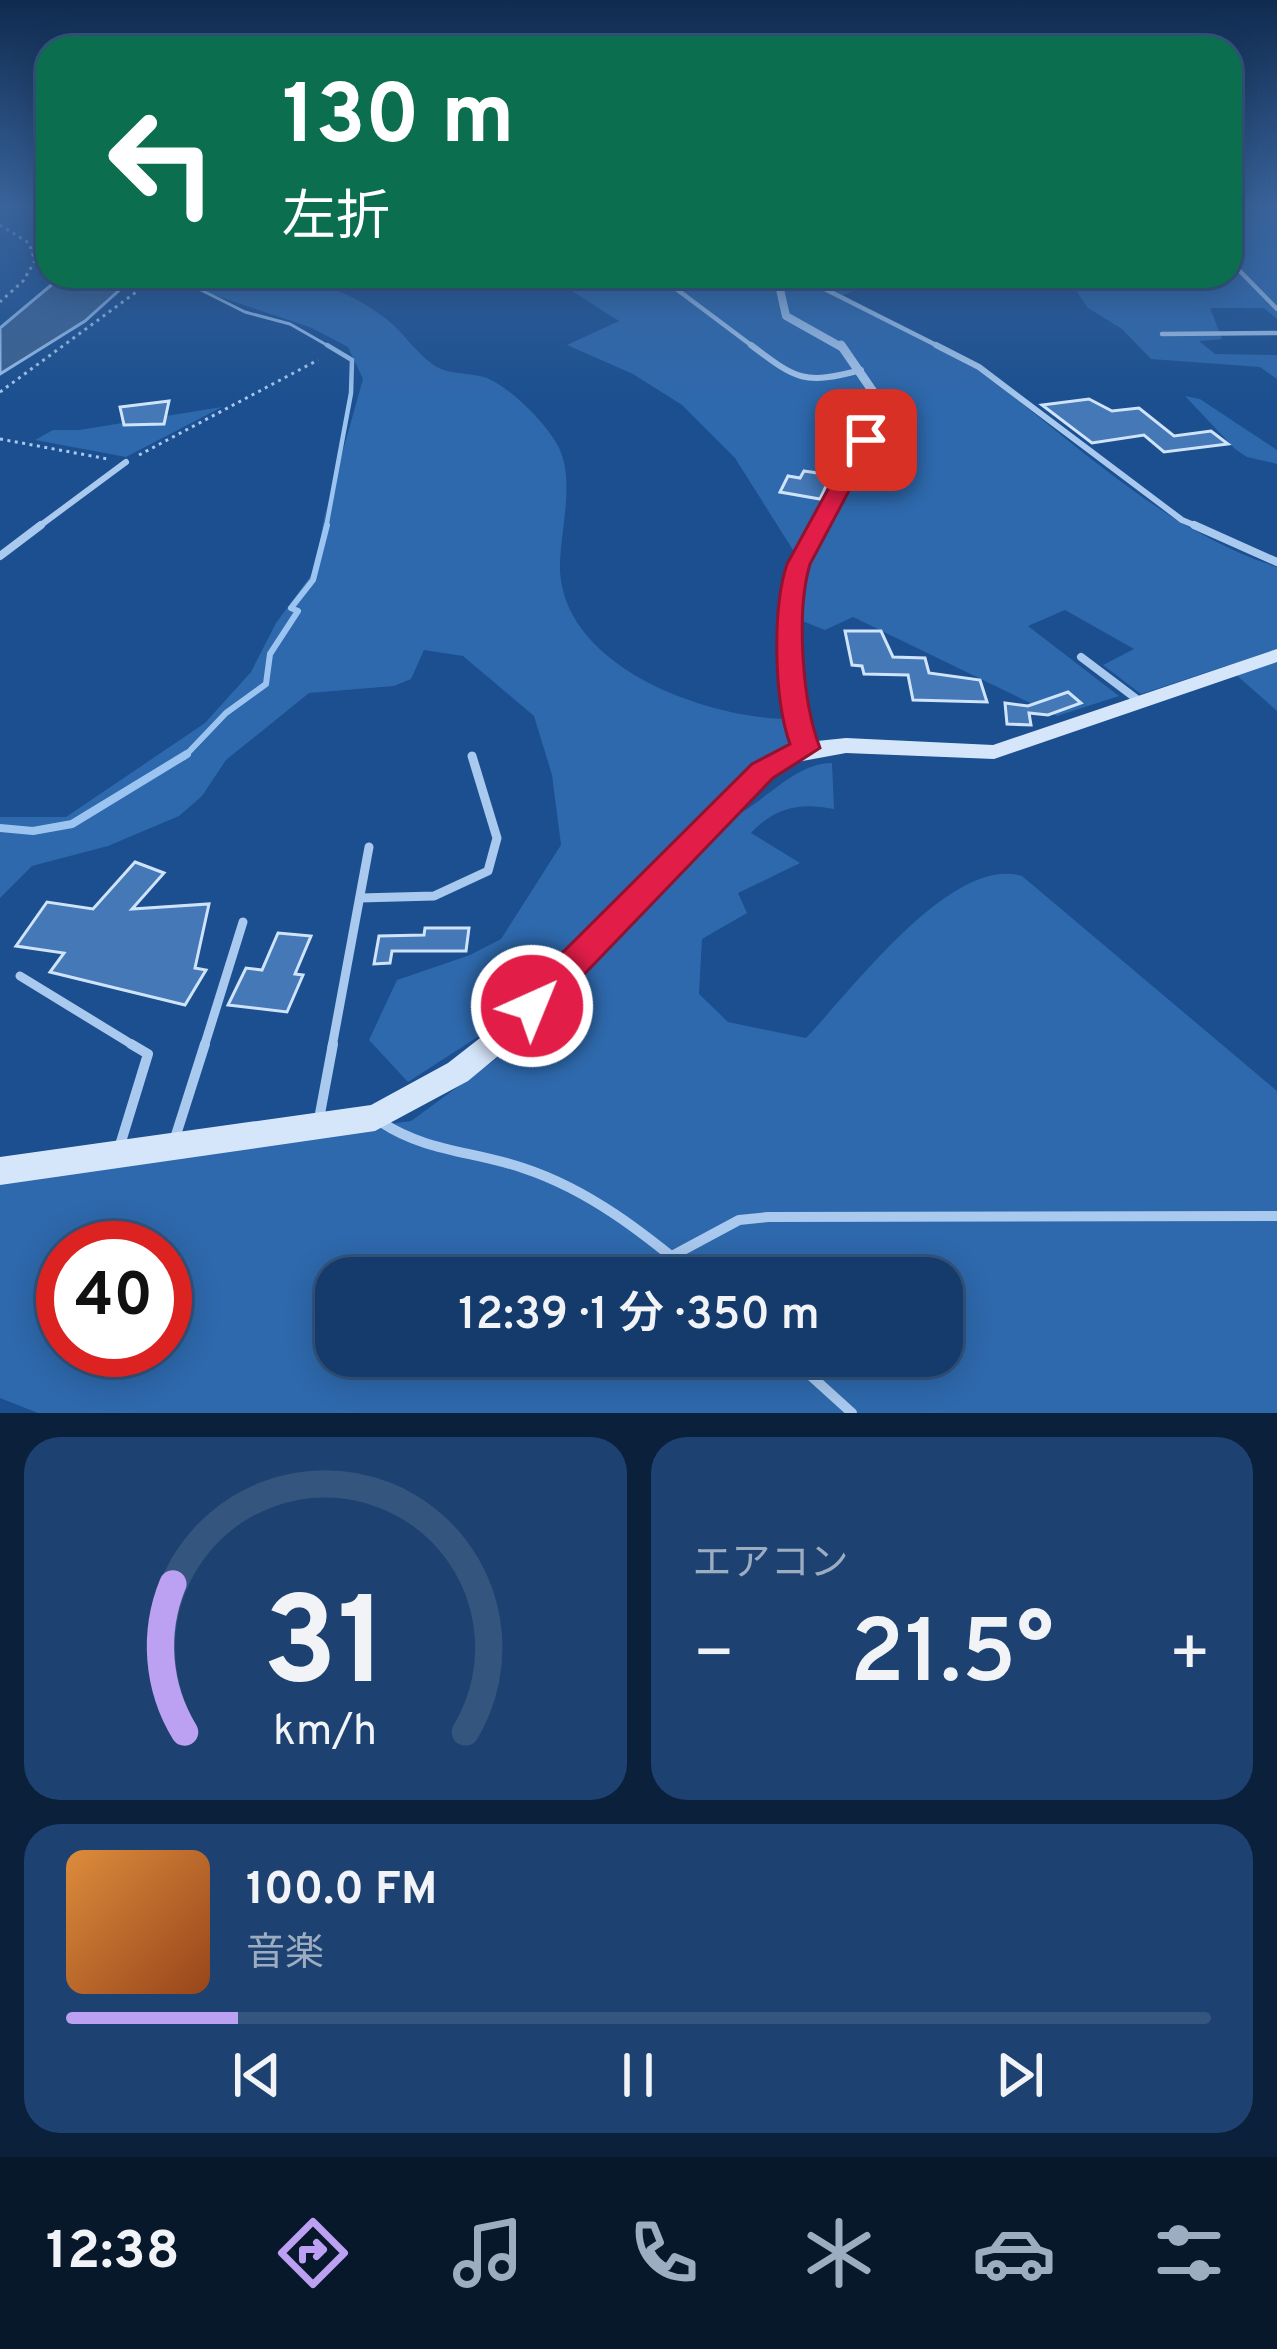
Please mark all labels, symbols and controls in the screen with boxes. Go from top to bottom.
text: 130 m [282,67,514,173]
icon: left [84,84,240,240]
text: 左折 [282,186,390,255]
pin [815,389,917,491]
icon: arrive [833,407,899,473]
position arrow [469,943,595,1069]
speed limit sign: 40 [36,1221,192,1377]
text: 12:39 · 1 分 · 350 m [458,1288,820,1345]
text: エアコン [693,1541,849,1590]
text: 31 [263,1571,387,1729]
text: 21.5° [850,1601,1054,1714]
text: − [693,1616,735,1699]
text: + [1168,1616,1211,1699]
text: km/h [273,1705,377,1759]
text: 100.0 FM [246,1863,437,1920]
text: 音楽 [246,1931,324,1980]
icon: previous [224,2042,290,2108]
icon: pause [605,2042,671,2108]
icon: next [987,2042,1053,2108]
icon: directions [271,2211,355,2295]
icon: music [446,2211,530,2295]
icon: phone [622,2211,706,2295]
icon: climate [797,2211,881,2295]
icon: car [972,2211,1056,2295]
icon: filters [1147,2211,1231,2295]
text: 12:38 [46,2219,180,2288]

